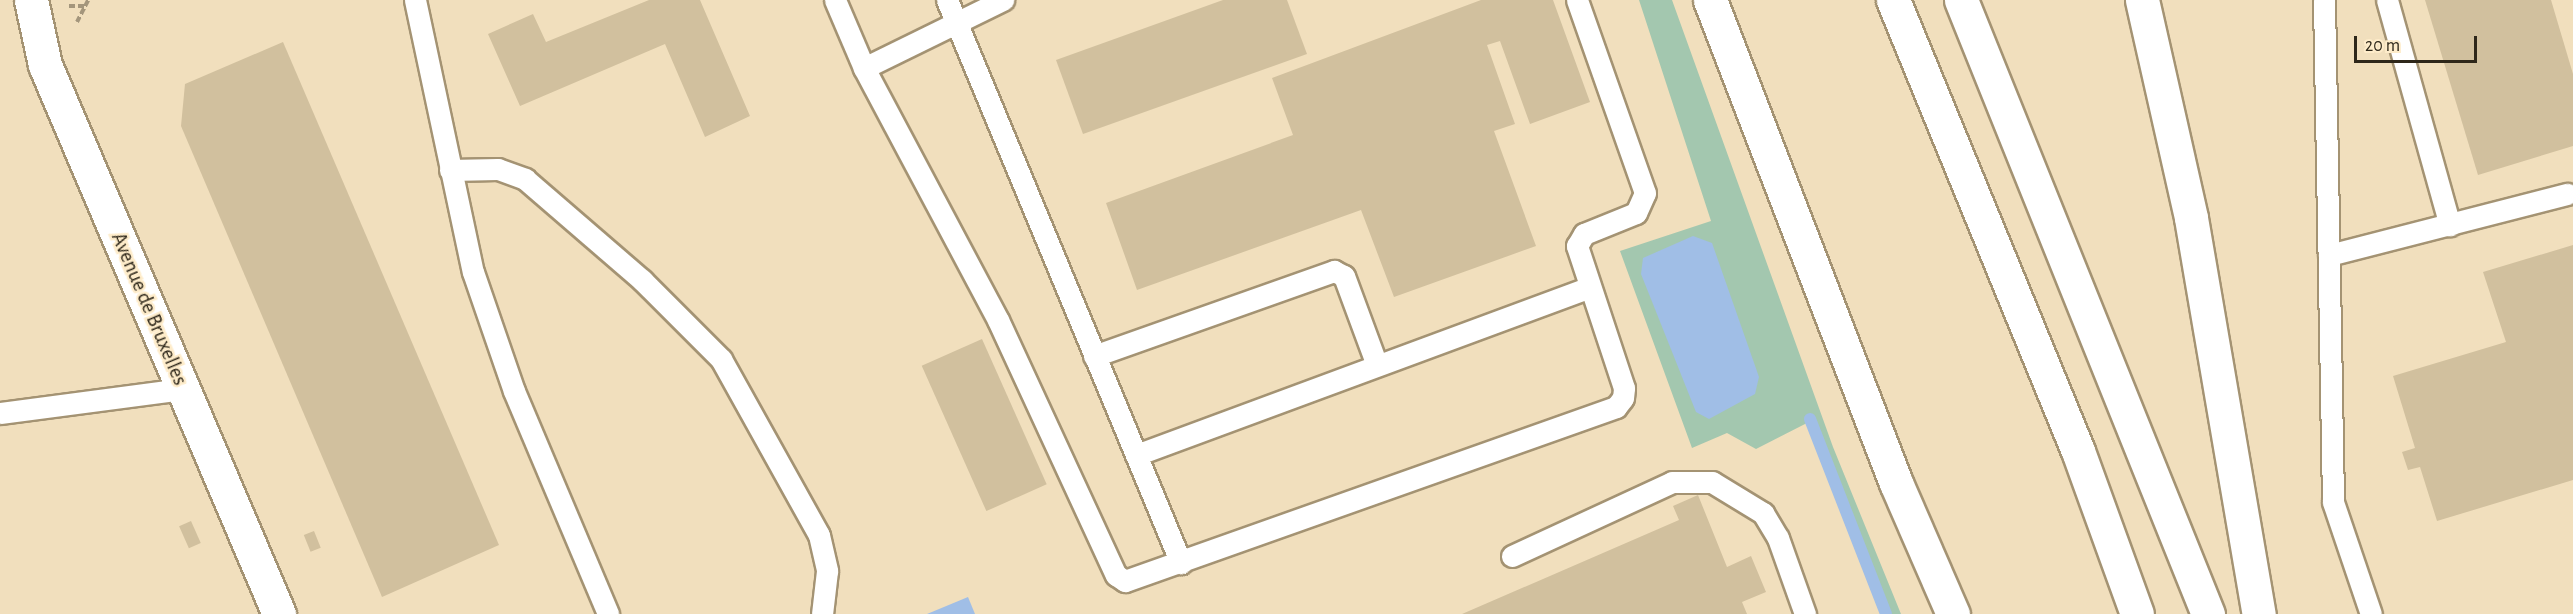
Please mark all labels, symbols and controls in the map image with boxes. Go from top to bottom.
scale bar [2357,24,2480,62]
text: 20 m [2365,37,2400,55]
street label: Avenue de Bruxelles [105,229,193,389]

